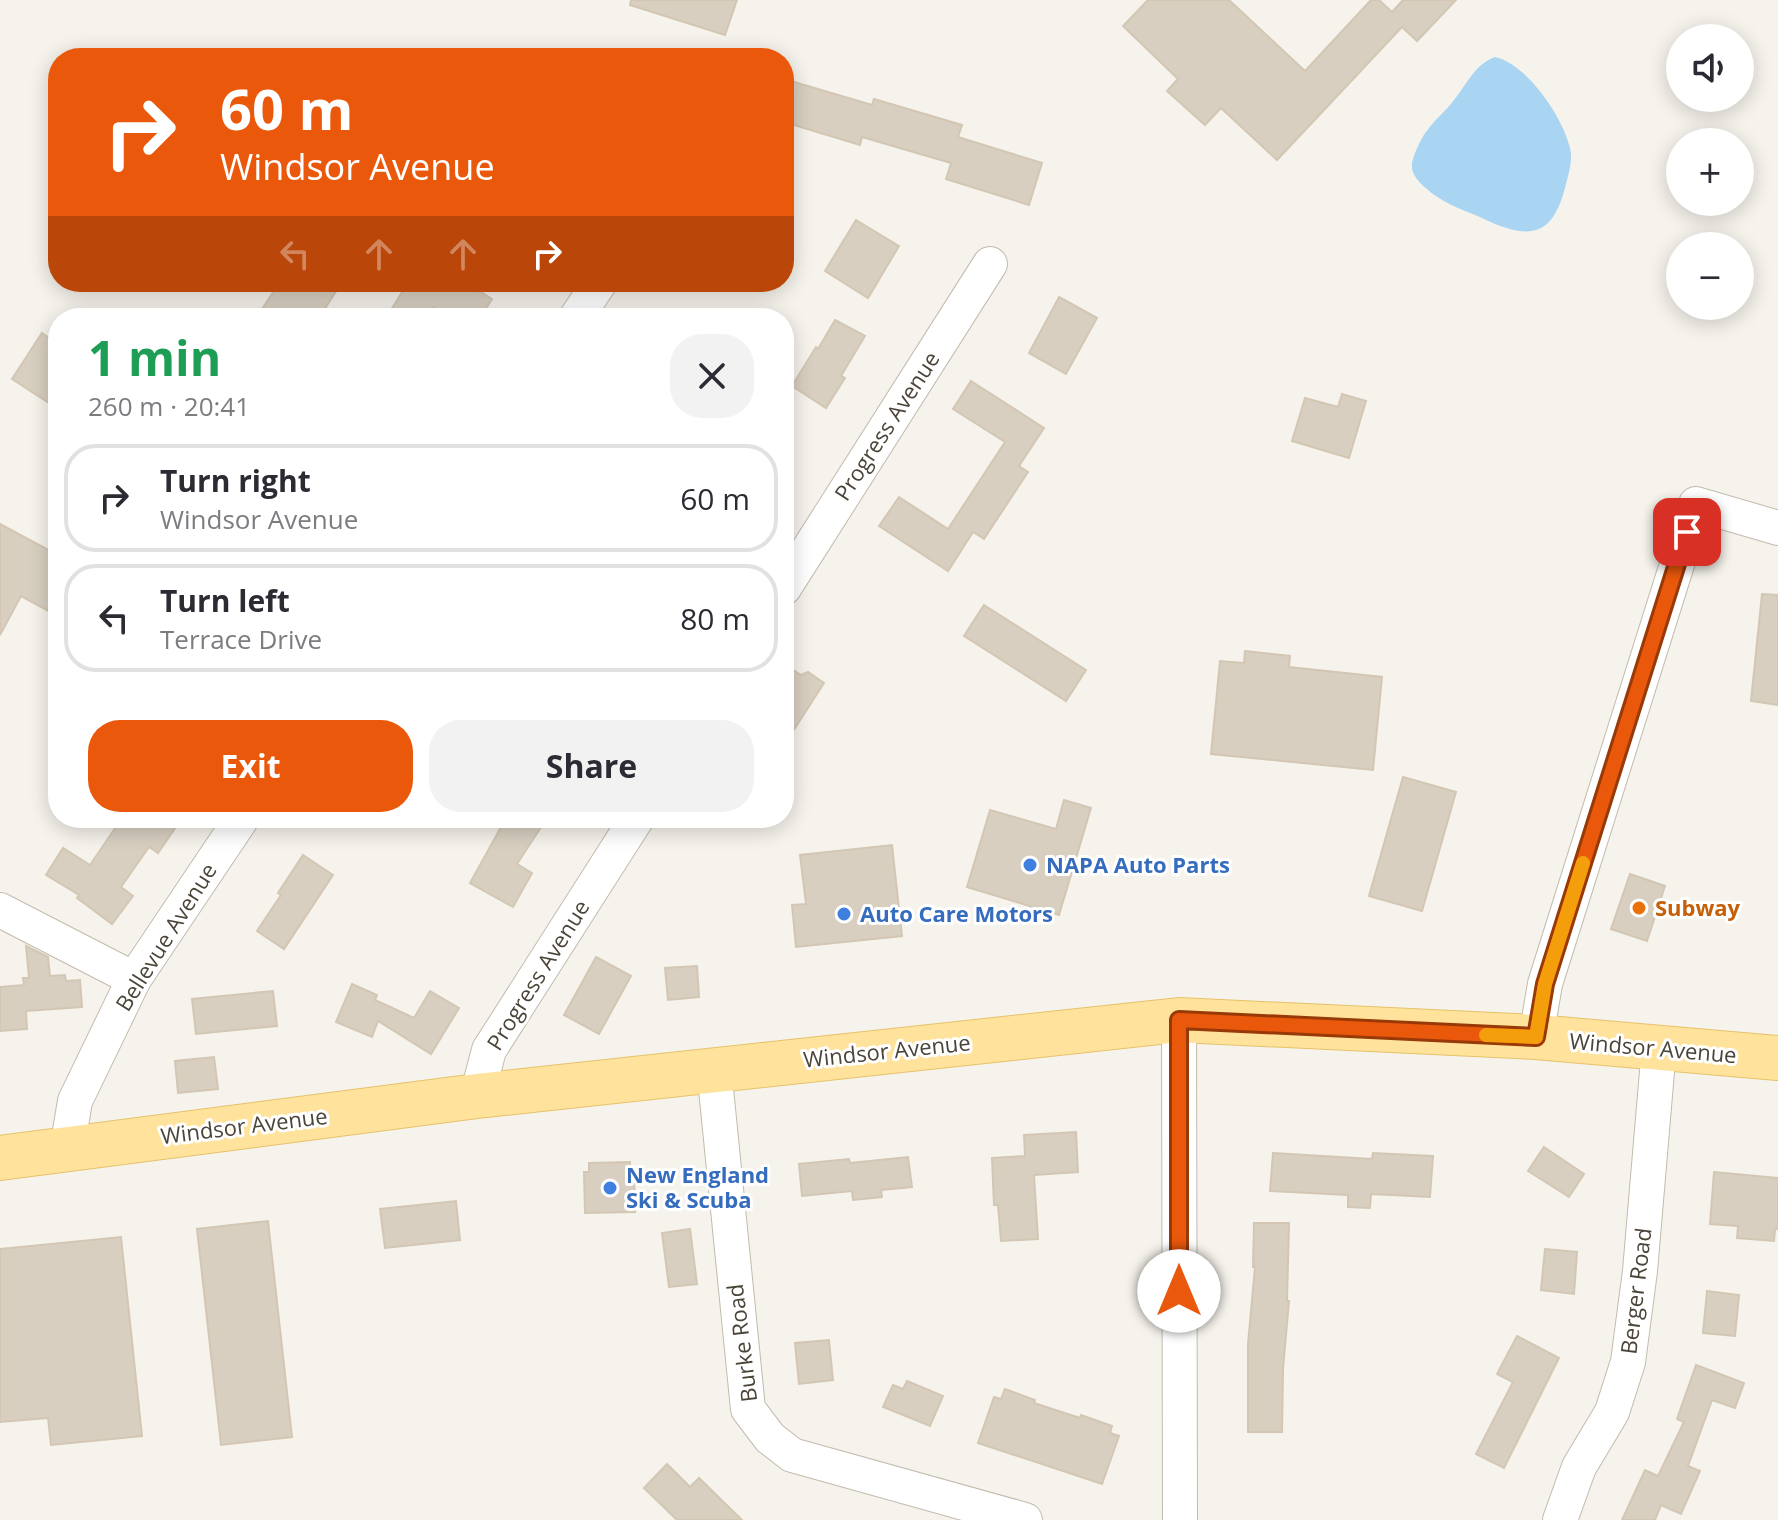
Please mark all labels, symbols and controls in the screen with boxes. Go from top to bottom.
map controls [1666,24,1754,320]
button: sound [1666,24,1754,112]
text: 60 m [220,70,354,146]
icon: right [88,80,192,184]
button: + [1666,128,1754,216]
text: Windsor Avenue [220,142,495,191]
icon: left [273,232,317,276]
icon: ahead [357,232,401,276]
icon: ahead [441,232,485,276]
icon: right [525,232,569,276]
button: − [1666,232,1754,320]
text: 1 min [88,325,221,390]
button: close [670,334,754,418]
street label: Progress Avenue [827,345,946,506]
text: 260 m · 20:41 [88,388,250,424]
text: Turn right [160,460,311,501]
icon: right [92,476,136,520]
text: 60 m [680,478,750,519]
pin [1653,498,1721,566]
text: Windsor Avenue [160,501,358,537]
icon: arrive [1665,510,1709,554]
text: Turn left [160,580,290,621]
icon: left [92,596,136,640]
text: 80 m [680,598,750,639]
text: Terrace Drive [160,621,322,657]
button: Exit [88,720,413,812]
button: Share [429,720,754,812]
place label: NAPA Auto Parts [1046,849,1230,879]
marker: NAPA Auto Parts [1021,856,1039,874]
street label: Bellevue Avenue [108,857,223,1016]
place label: Subway [1655,892,1741,922]
street label: Progress Avenue [479,894,595,1055]
place label: Auto Care Motors [860,898,1053,928]
marker: Subway [1630,899,1648,917]
marker: Auto Care Motors [835,905,853,923]
street label: Windsor Avenue [1568,1025,1738,1069]
street label: Windsor Avenue [802,1026,972,1074]
street label: Windsor Avenue [159,1100,329,1150]
place label: New England Ski & Scuba [626,1159,769,1214]
marker: New England Ski & Scuba [601,1179,619,1197]
street label: Berger Road [1612,1226,1658,1356]
position arrow [1137,1249,1221,1333]
street label: Burke Road [719,1282,763,1404]

